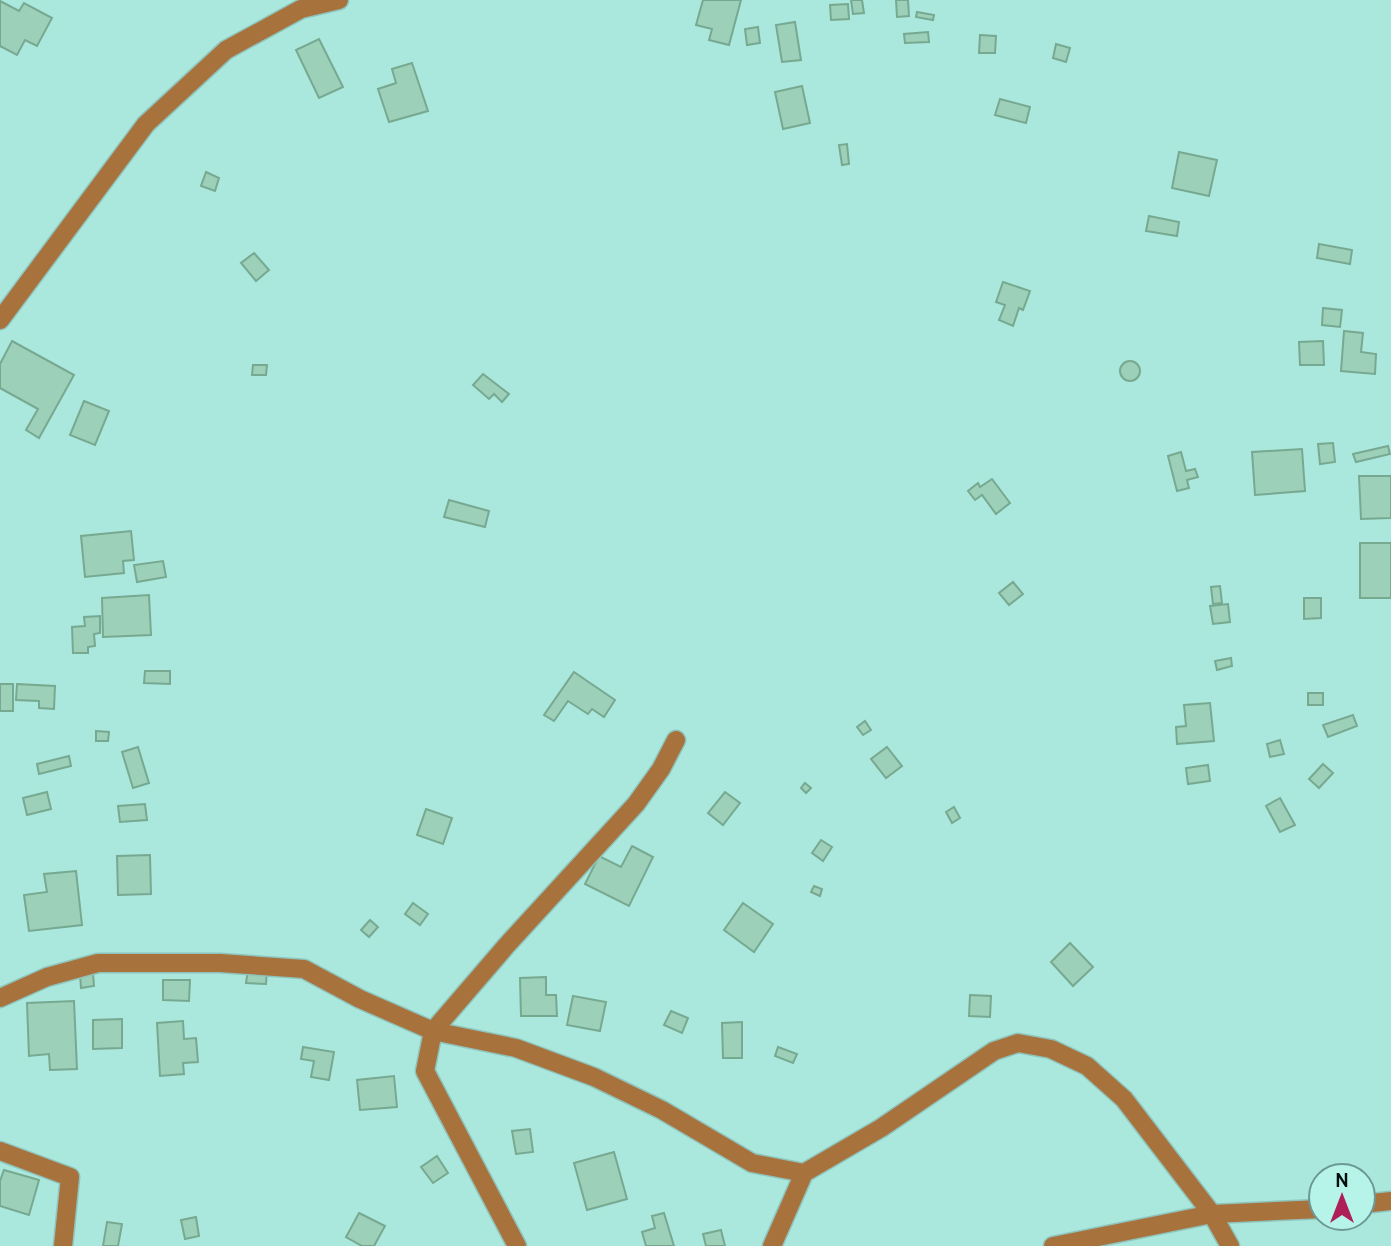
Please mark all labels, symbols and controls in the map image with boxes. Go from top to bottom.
north arrow [1307,1162,1377,1232]
text: N [1335,1169,1349,1192]

